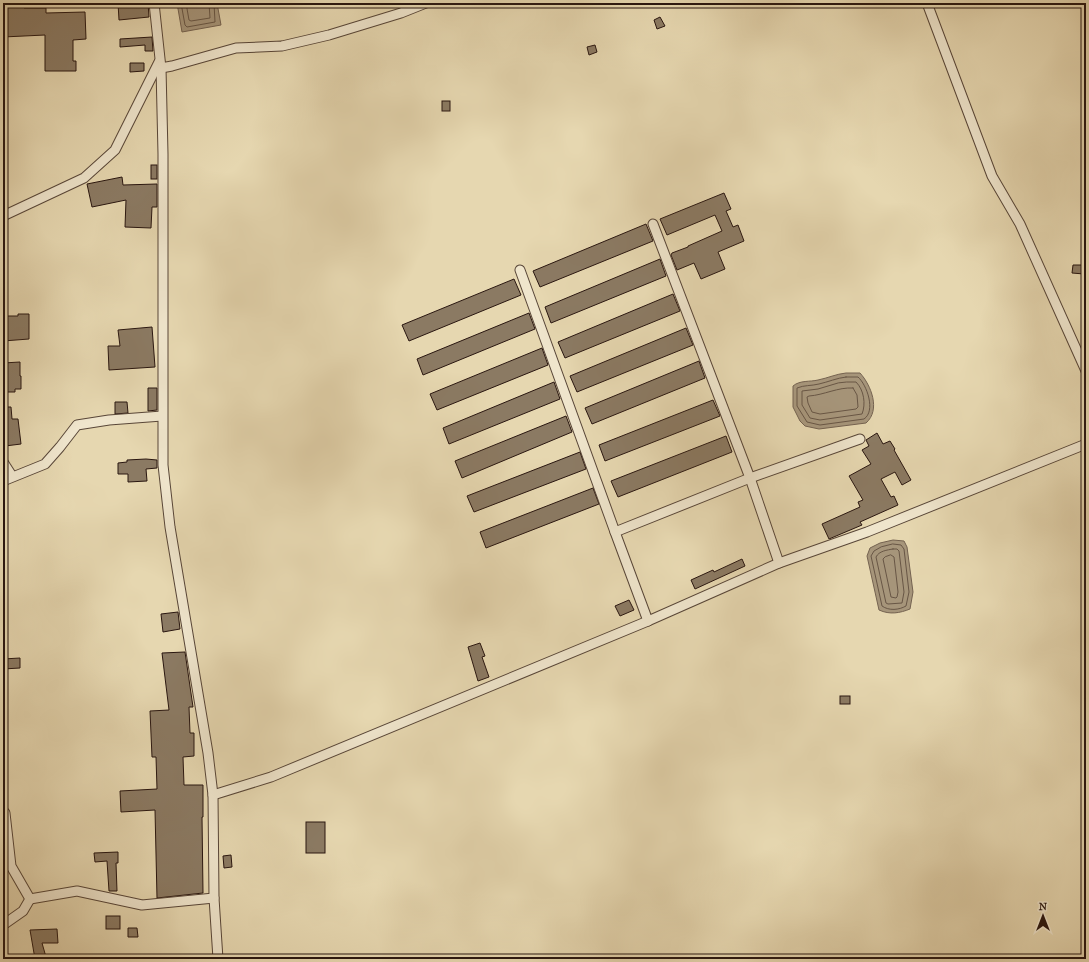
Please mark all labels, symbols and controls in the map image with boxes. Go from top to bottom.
north arrow [1023,896,1063,936]
text: N [1039,900,1048,913]

